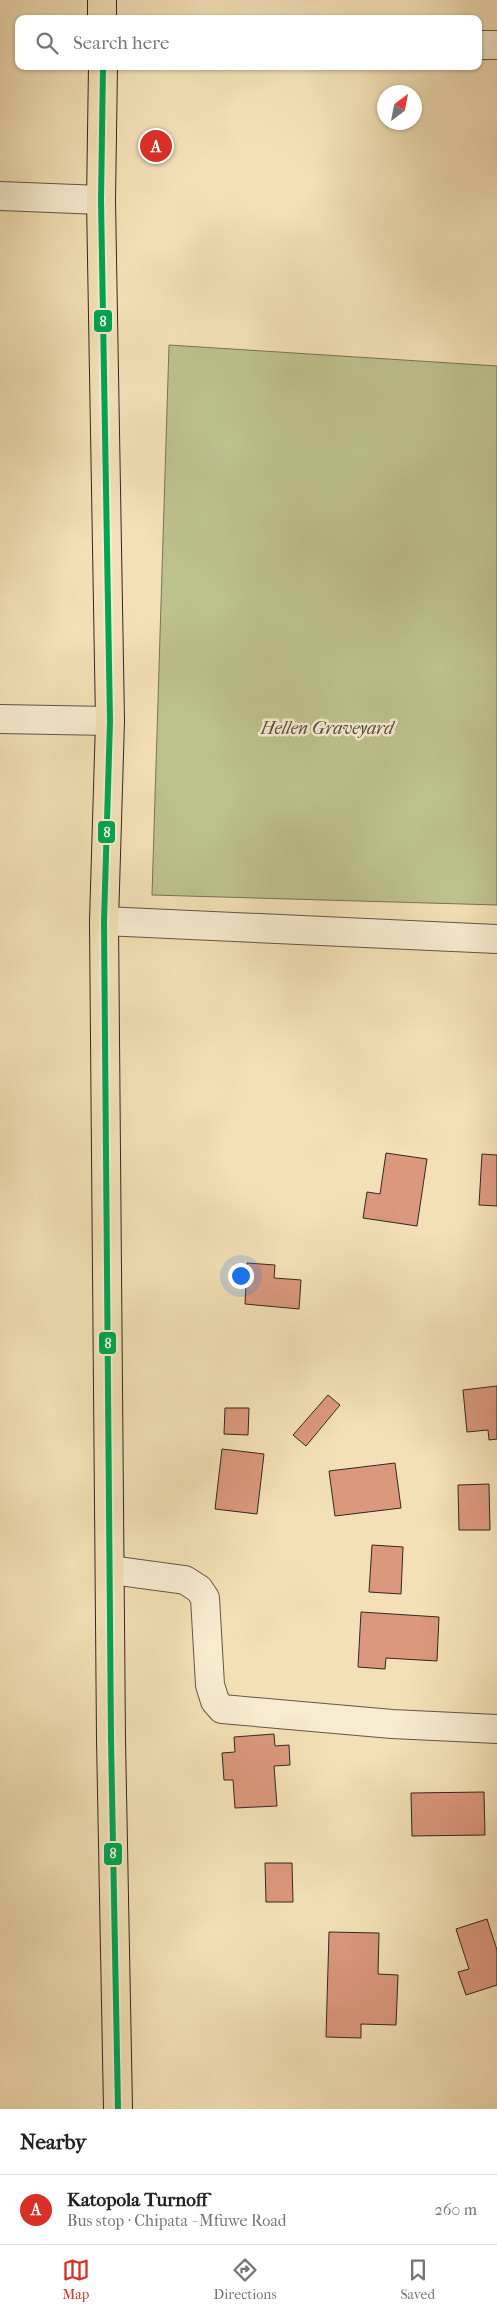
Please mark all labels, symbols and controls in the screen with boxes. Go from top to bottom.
search box [15,15,482,70]
icon: search [33,29,61,57]
text: Search here [73,32,169,54]
north arrow [377,85,422,130]
pin: A [140,127,172,165]
line badge: 8 [93,309,113,333]
text: 8 [99,313,107,330]
park label: Hellen Graveyard [260,718,396,739]
line badge: 8 [97,820,116,844]
text: 8 [103,824,111,841]
your location [228,1263,254,1289]
line badge: 8 [98,1331,117,1355]
text: 8 [104,1335,112,1352]
line badge: 8 [103,1842,123,1866]
text: 8 [109,1845,117,1862]
text: Nearby [20,2130,86,2154]
text: Katopola Turnoff [67,2189,207,2211]
text: A [31,2200,41,2219]
text: 260 m [435,2200,477,2219]
text: Bus stop · Chipata - Mfuwe Road [67,2211,287,2230]
tab: Map [62,2256,90,2303]
tab: Directions [214,2256,277,2303]
tab: Saved [400,2256,435,2303]

